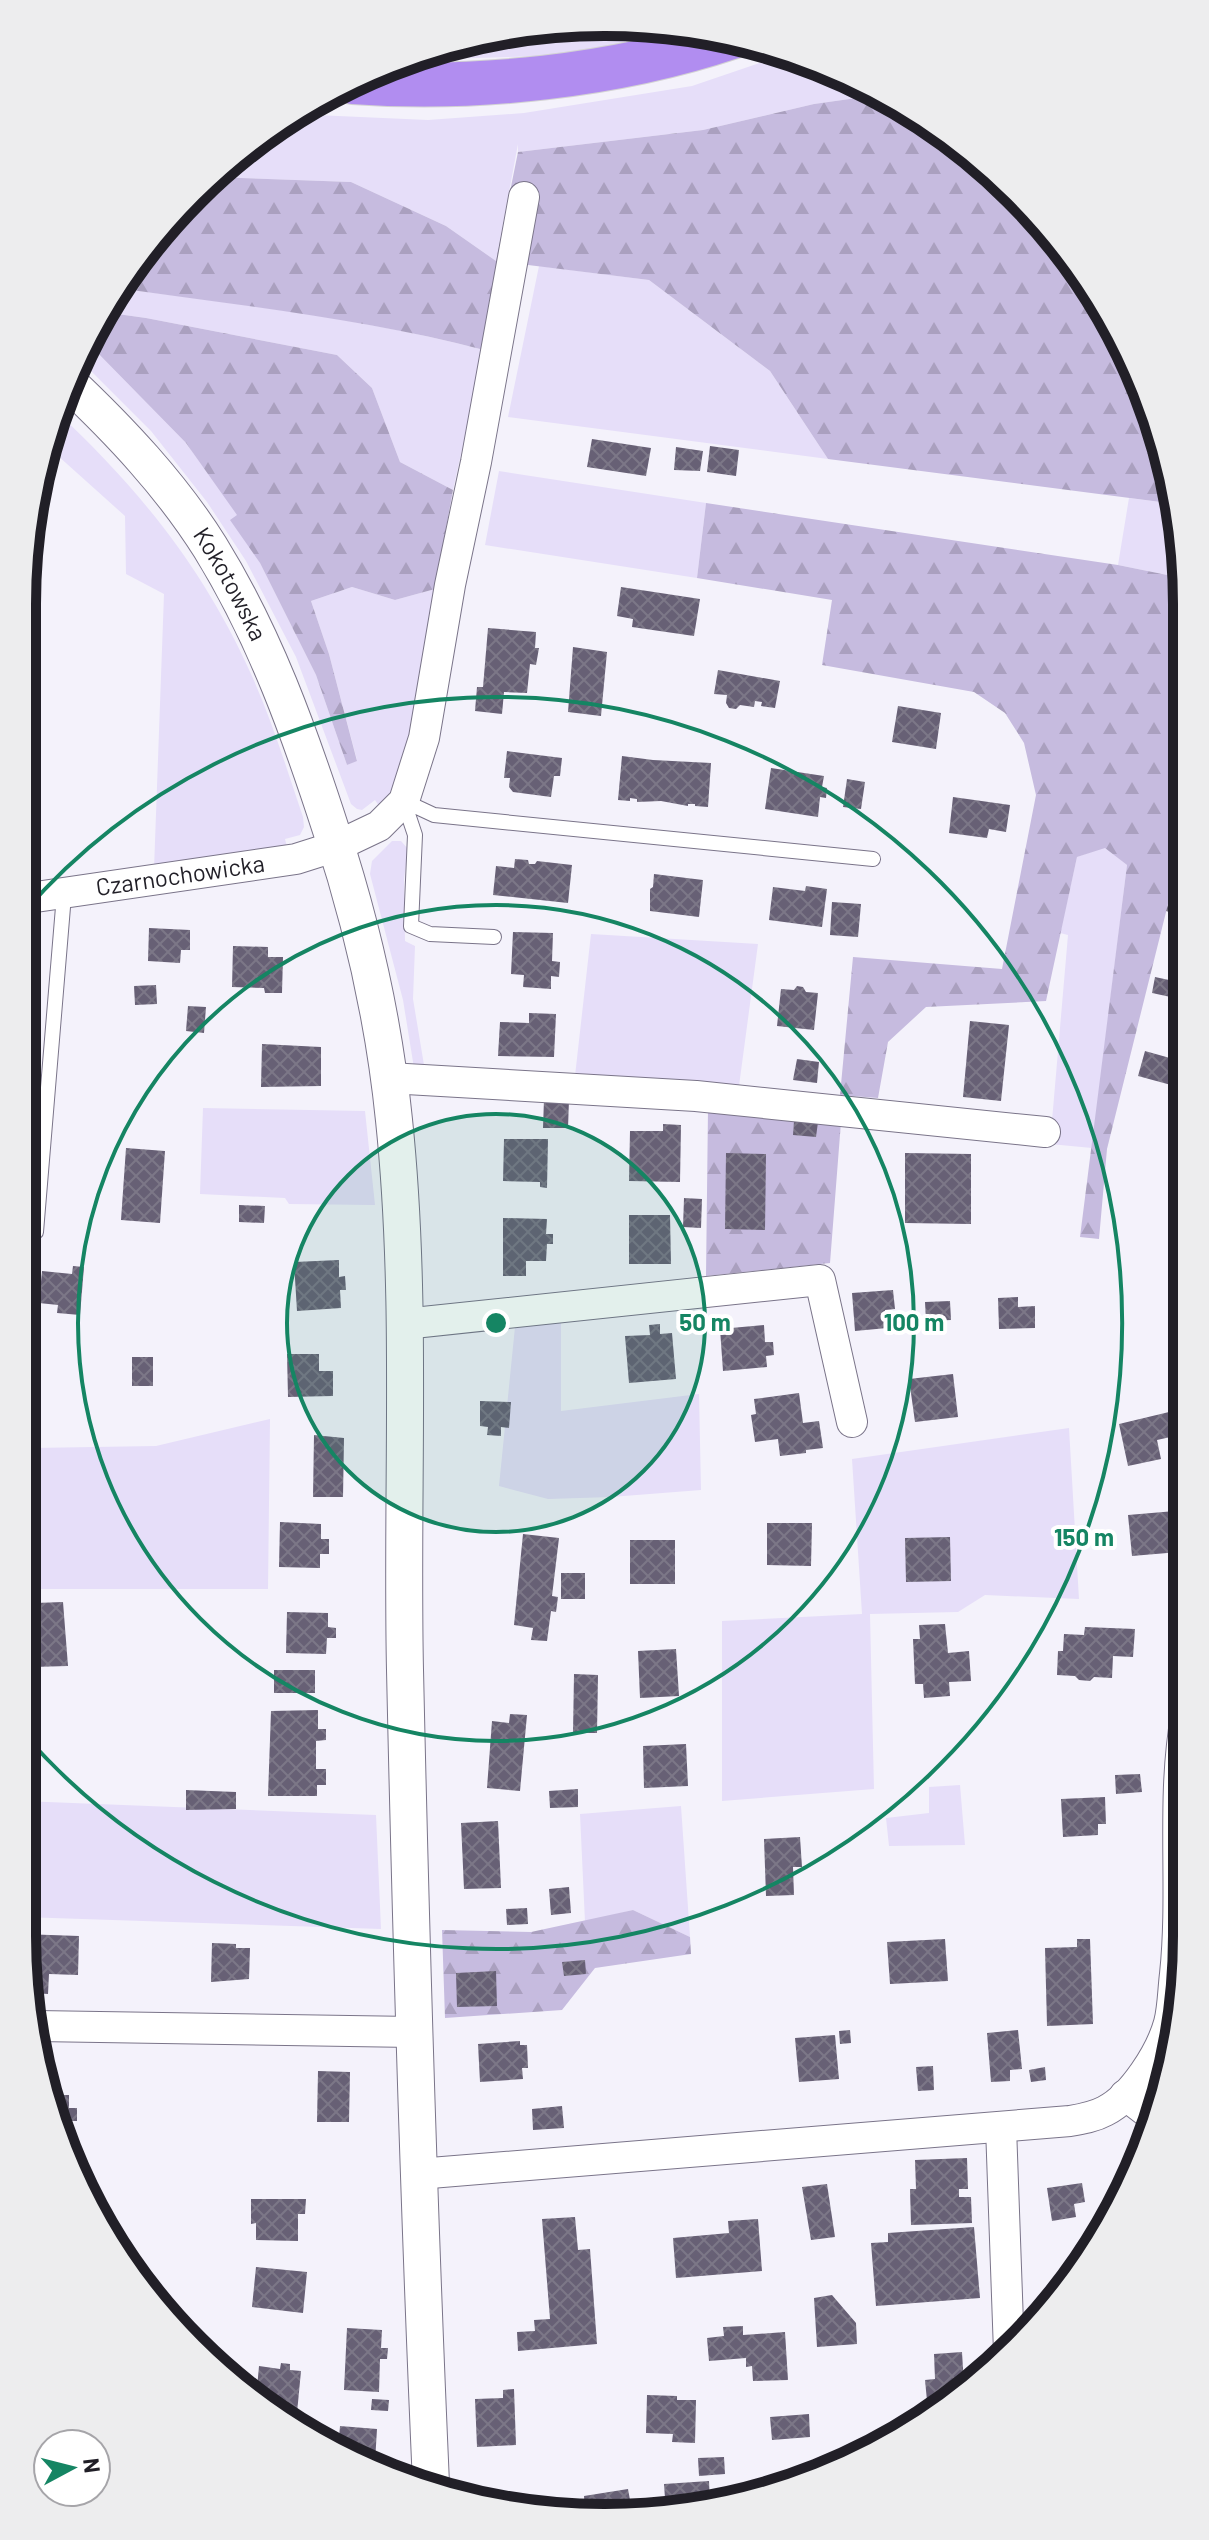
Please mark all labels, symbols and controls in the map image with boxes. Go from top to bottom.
street label: Kokotowska [188,521,274,645]
street label: Czarnochowicka [94,848,266,901]
text: 50 m [679,1307,731,1336]
text: 100 m [884,1307,944,1336]
centre of rings [482,1309,510,1337]
text: 150 m [1054,1522,1114,1551]
north arrow [32,2428,112,2508]
text: N [79,2457,107,2474]

